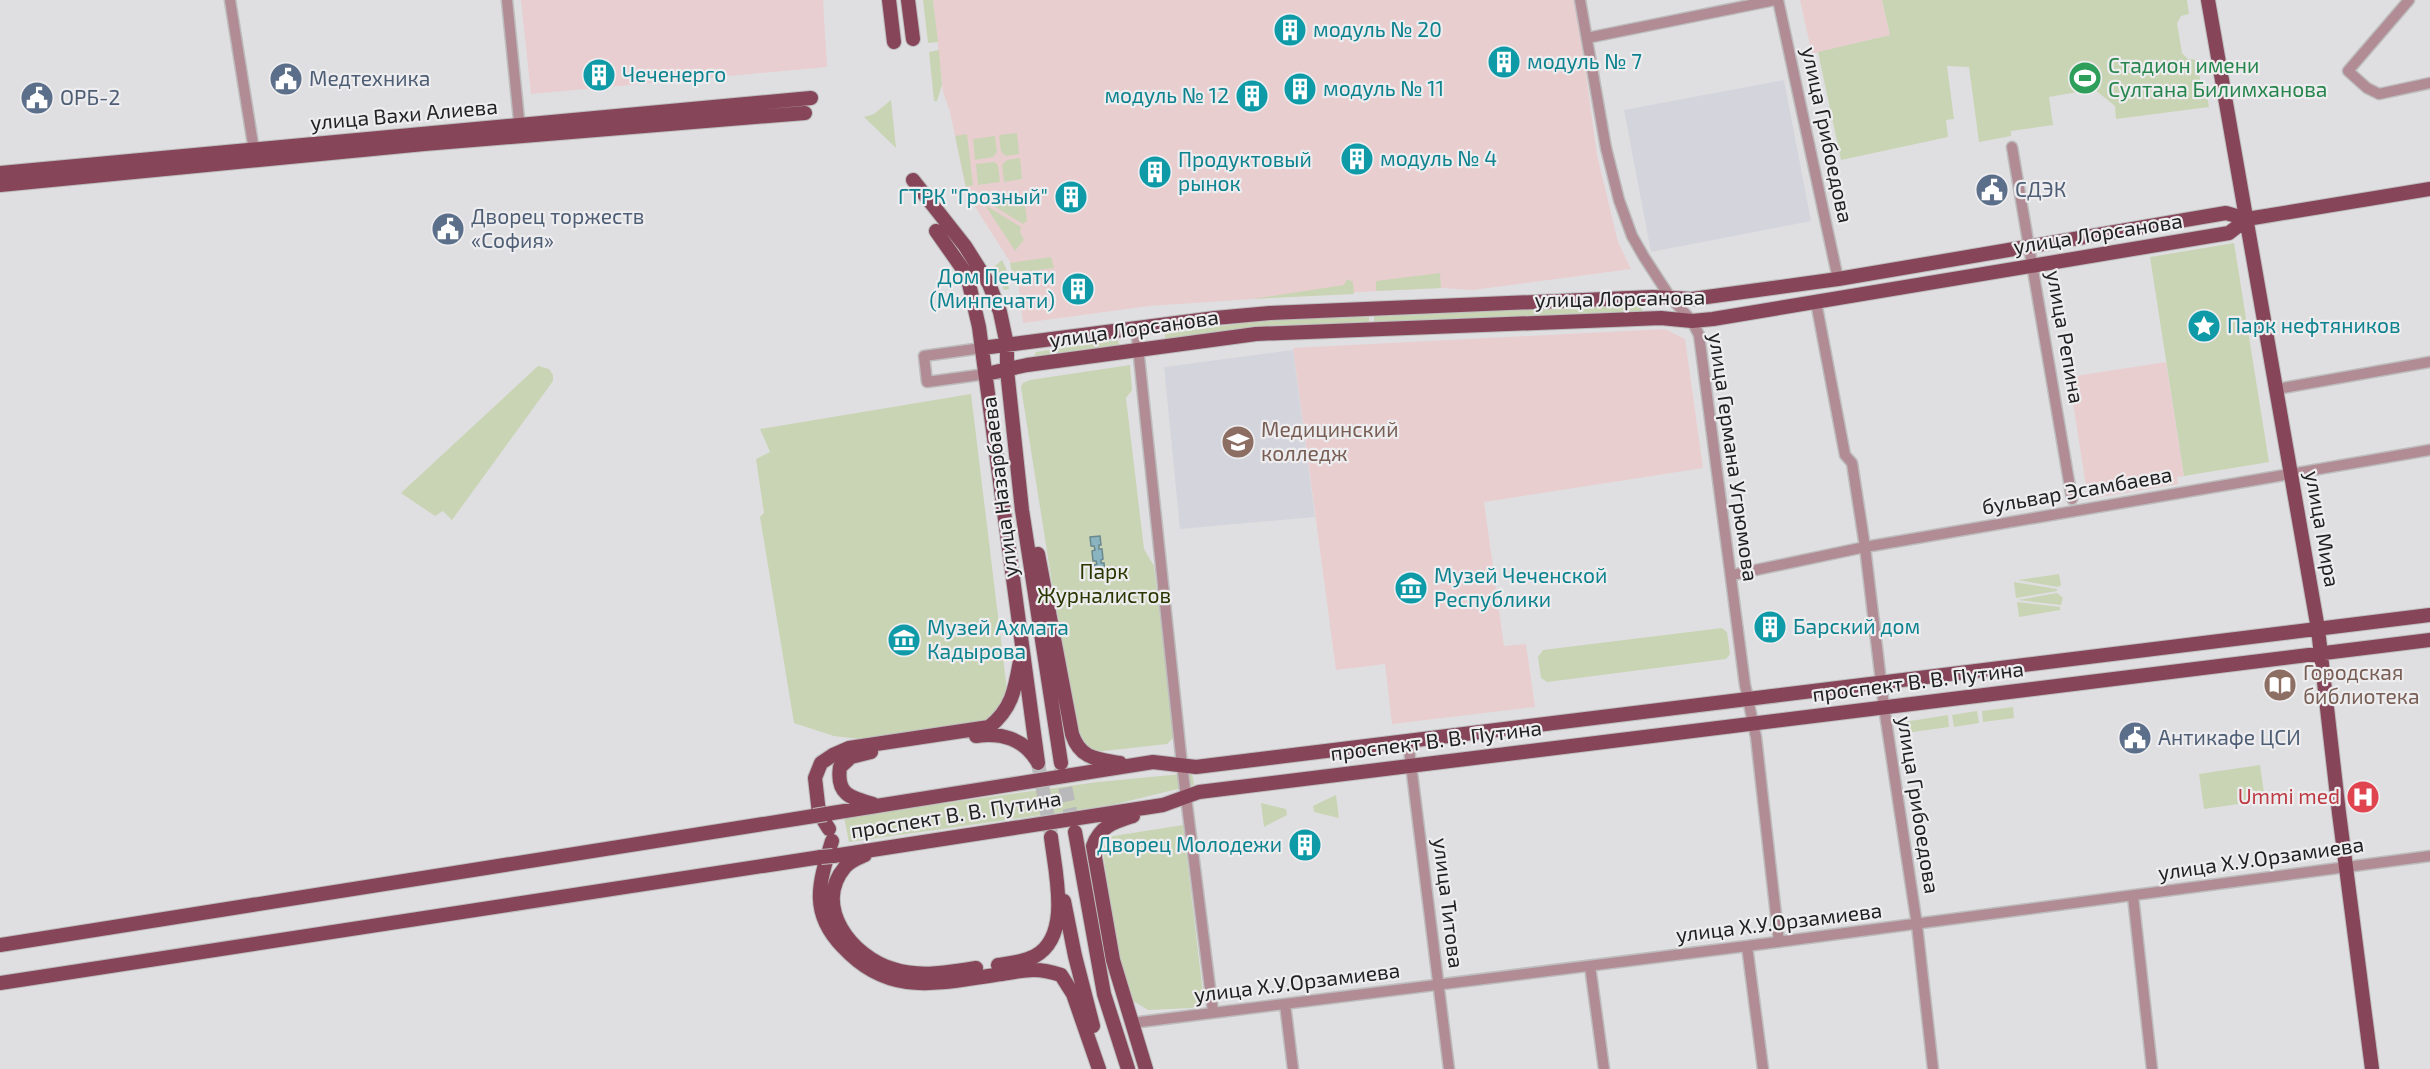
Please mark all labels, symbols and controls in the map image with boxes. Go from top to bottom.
building icon: модуль № 20 [1272,12,1308,48]
place label: модуль № 20 [1313,16,1442,42]
building icon: модуль № 7 [1486,44,1522,80]
street label: улица Грибоедова [1797,44,1859,225]
place label: модуль № 7 [1527,48,1642,74]
place label: Стадион имени Султана Билимханова [2108,52,2327,102]
building icon: Чеченерго [581,57,617,93]
sports icon: Стадион имени Султана Билимханова [2067,60,2103,96]
public building icon: Медтехника [268,61,304,97]
place label: Чеченерго [622,61,726,86]
place label: Медтехника [309,65,430,90]
building icon: модуль № 11 [1282,71,1318,107]
place label: модуль № 11 [1323,75,1444,101]
building icon: модуль № 12 [1234,78,1270,114]
public building icon: ОРБ-2 [19,80,55,116]
place label: модуль № 12 [1104,82,1229,108]
place label: ОРБ-2 [60,84,120,109]
street label: улица Вахи Алиева [309,93,499,135]
building icon: модуль № 4 [1339,141,1375,177]
place label: модуль № 4 [1380,145,1497,171]
place label: Продуктовый рынок [1178,146,1312,195]
building icon: Продуктовый рынок [1137,154,1173,190]
public building icon: СДЭК [1974,172,2010,208]
place label: СДЭК [2015,176,2066,201]
building icon: ГТРК "Грозный" [1053,179,1089,215]
place label: ГТРК "Грозный" [898,183,1048,208]
place label: Дворец торжеств «София» [471,203,644,252]
street label: улица Лорсанова [2012,207,2184,259]
public building icon: Дворец торжеств «София» [430,211,466,247]
place label: Дом Печати (Минпечати) [929,263,1055,312]
street label: улица Репина [2041,268,2091,406]
building icon: Дом Печати (Минпечати) [1060,271,1096,307]
street label: улица Лорсанова [1534,284,1706,312]
street label: улица Лорсанова [1048,303,1220,353]
place icon: Парк нефтяников [2186,308,2222,344]
place label: Парк нефтяников [2227,312,2401,337]
street label: улица Германа Угрюмова [1704,331,1764,583]
street label: улица Назарбаева [975,396,1023,579]
place label: Медицинский колледж [1261,416,1399,465]
school or university icon: Медицинский колледж [1220,424,1256,460]
street label: бульвар Эсамбаева [1980,460,2174,520]
street label: улица Мира [2300,469,2346,589]
park label: Парк Журналистов [1037,558,1171,608]
place label: Музей Чеченской Республики [1434,562,1607,612]
museum icon: Музей Чеченской Республики [1393,570,1429,606]
building icon: Барский дом [1752,609,1788,645]
place label: Барский дом [1793,613,1920,638]
place label: Музей Ахмата Кадырова [927,614,1069,663]
museum icon: Музей Ахмата Кадырова [886,622,922,658]
street label: проспект В. В. Путина [1811,655,2025,707]
place label: Городская библиотека [2303,659,2420,708]
library icon: Городская библиотека [2262,667,2298,703]
street label: проспект В. В. Путина [1329,714,1543,766]
street label: улица Грибоедова [1892,714,1946,895]
public building icon: Антикафе ЦСИ [2117,720,2153,756]
place label: Антикафе ЦСИ [2158,724,2301,749]
hospital icon: Ummi med [2345,779,2381,815]
place label: Ummi med [2238,783,2340,808]
street label: проспект В. В. Путина [849,785,1063,844]
building icon: Дворец Молодежи [1287,827,1323,863]
place label: Дворец Молодежи [1097,831,1282,856]
street label: улица Х.У.Орзамиева [2156,831,2365,885]
street label: улица Титова [1428,836,1470,970]
street label: улица Х.У.Орзамиева [1674,896,1883,948]
street label: улица Х.У.Орзамиева [1192,956,1401,1008]

